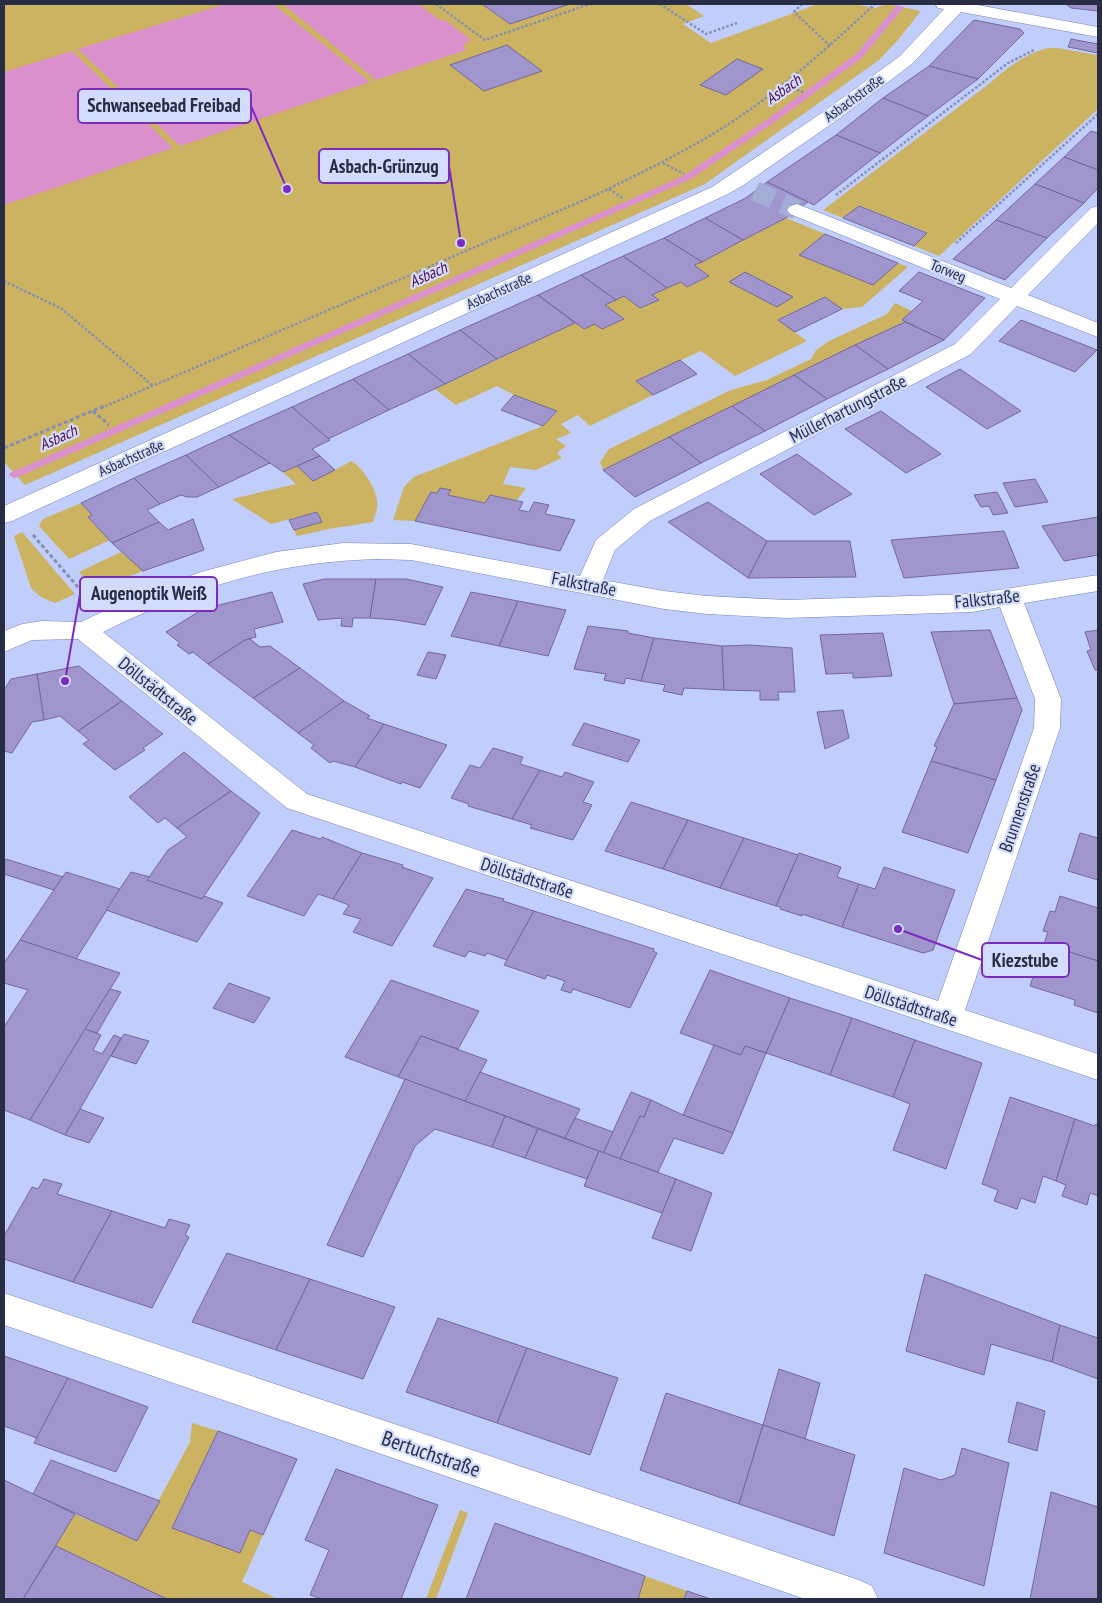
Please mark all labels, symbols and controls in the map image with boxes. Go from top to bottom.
water label: Asbach [761,69,806,108]
street label: Asbachstraße [820,70,887,126]
callout: Schwanseebad Freibad [78,89,251,123]
text: Schwanseebad Freibad [87,93,241,117]
callout: Asbach-Grünzug [319,149,449,183]
text: Asbach-Grünzug [328,154,439,178]
street label: Torweg [927,255,969,286]
water label: Asbach [406,257,451,291]
street label: Asbachstraße [463,268,534,313]
street label: Müllerhartungstraße [785,369,910,448]
water label: Asbach [36,420,81,454]
street label: Asbachstraße [95,435,166,480]
street label: Falkstraße [550,566,618,601]
callout: Augenoptik Weiß [80,577,217,611]
text: Augenoptik Weiß [90,581,207,605]
street label: Falkstraße [953,584,1021,613]
street label: Döllstädtstraße [114,651,203,730]
street label: Brunnenstraße [994,761,1045,855]
street label: Döllstädtstraße [478,852,576,903]
callout: Kiezstube [982,943,1069,977]
text: Kiezstube [992,948,1058,972]
street label: Döllstädtstraße [862,980,960,1031]
street label: Bertuchstraße [378,1424,484,1483]

